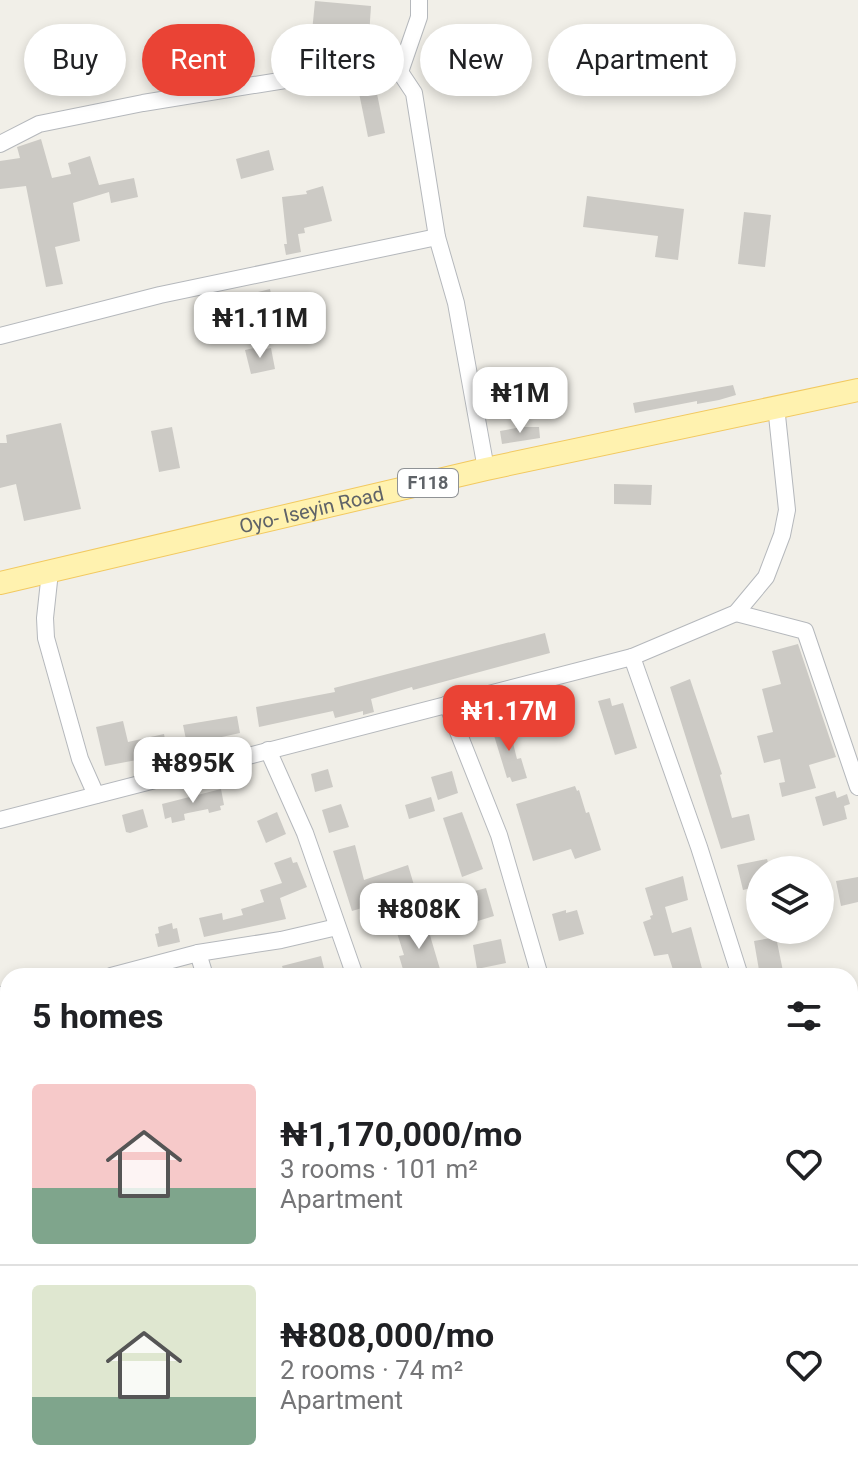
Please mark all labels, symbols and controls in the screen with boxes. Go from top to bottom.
chip: Buy [24,24,126,96]
chip: Rent [142,24,255,96]
chip: Filters [271,24,404,96]
chip: New [420,24,532,96]
chip: Apartment [548,24,736,96]
pin: ₦1.11M [195,292,325,360]
text: ₦1.11M [212,303,308,333]
pin: ₦1M [481,367,559,435]
text: ₦1M [491,378,549,408]
road number: F118 [398,469,458,497]
street label: Oyo- Iseyin Road [237,481,386,538]
pin: ₦1.17M [444,685,574,753]
text: ₦1.17M [461,696,557,726]
pin: ₦895K [137,737,249,805]
text: ₦895K [152,748,234,778]
map controls [746,856,834,944]
button: layers [746,856,834,944]
pin: ₦808K [363,883,475,951]
text: ₦808K [378,894,460,924]
icon: filters [782,994,826,1038]
text: 5 homes [32,996,163,1036]
text: ₦1,170,000/mo [280,1114,522,1154]
icon: home [96,1116,192,1212]
icon: heart [782,1142,826,1186]
text: 3 rooms · 101 m² [280,1154,478,1184]
text: Apartment [280,1184,403,1214]
text: ₦808,000/mo [280,1315,494,1355]
icon: home [96,1317,192,1413]
icon: heart [782,1343,826,1387]
text: 2 rooms · 74 m² [280,1355,463,1385]
text: Apartment [280,1385,403,1415]

